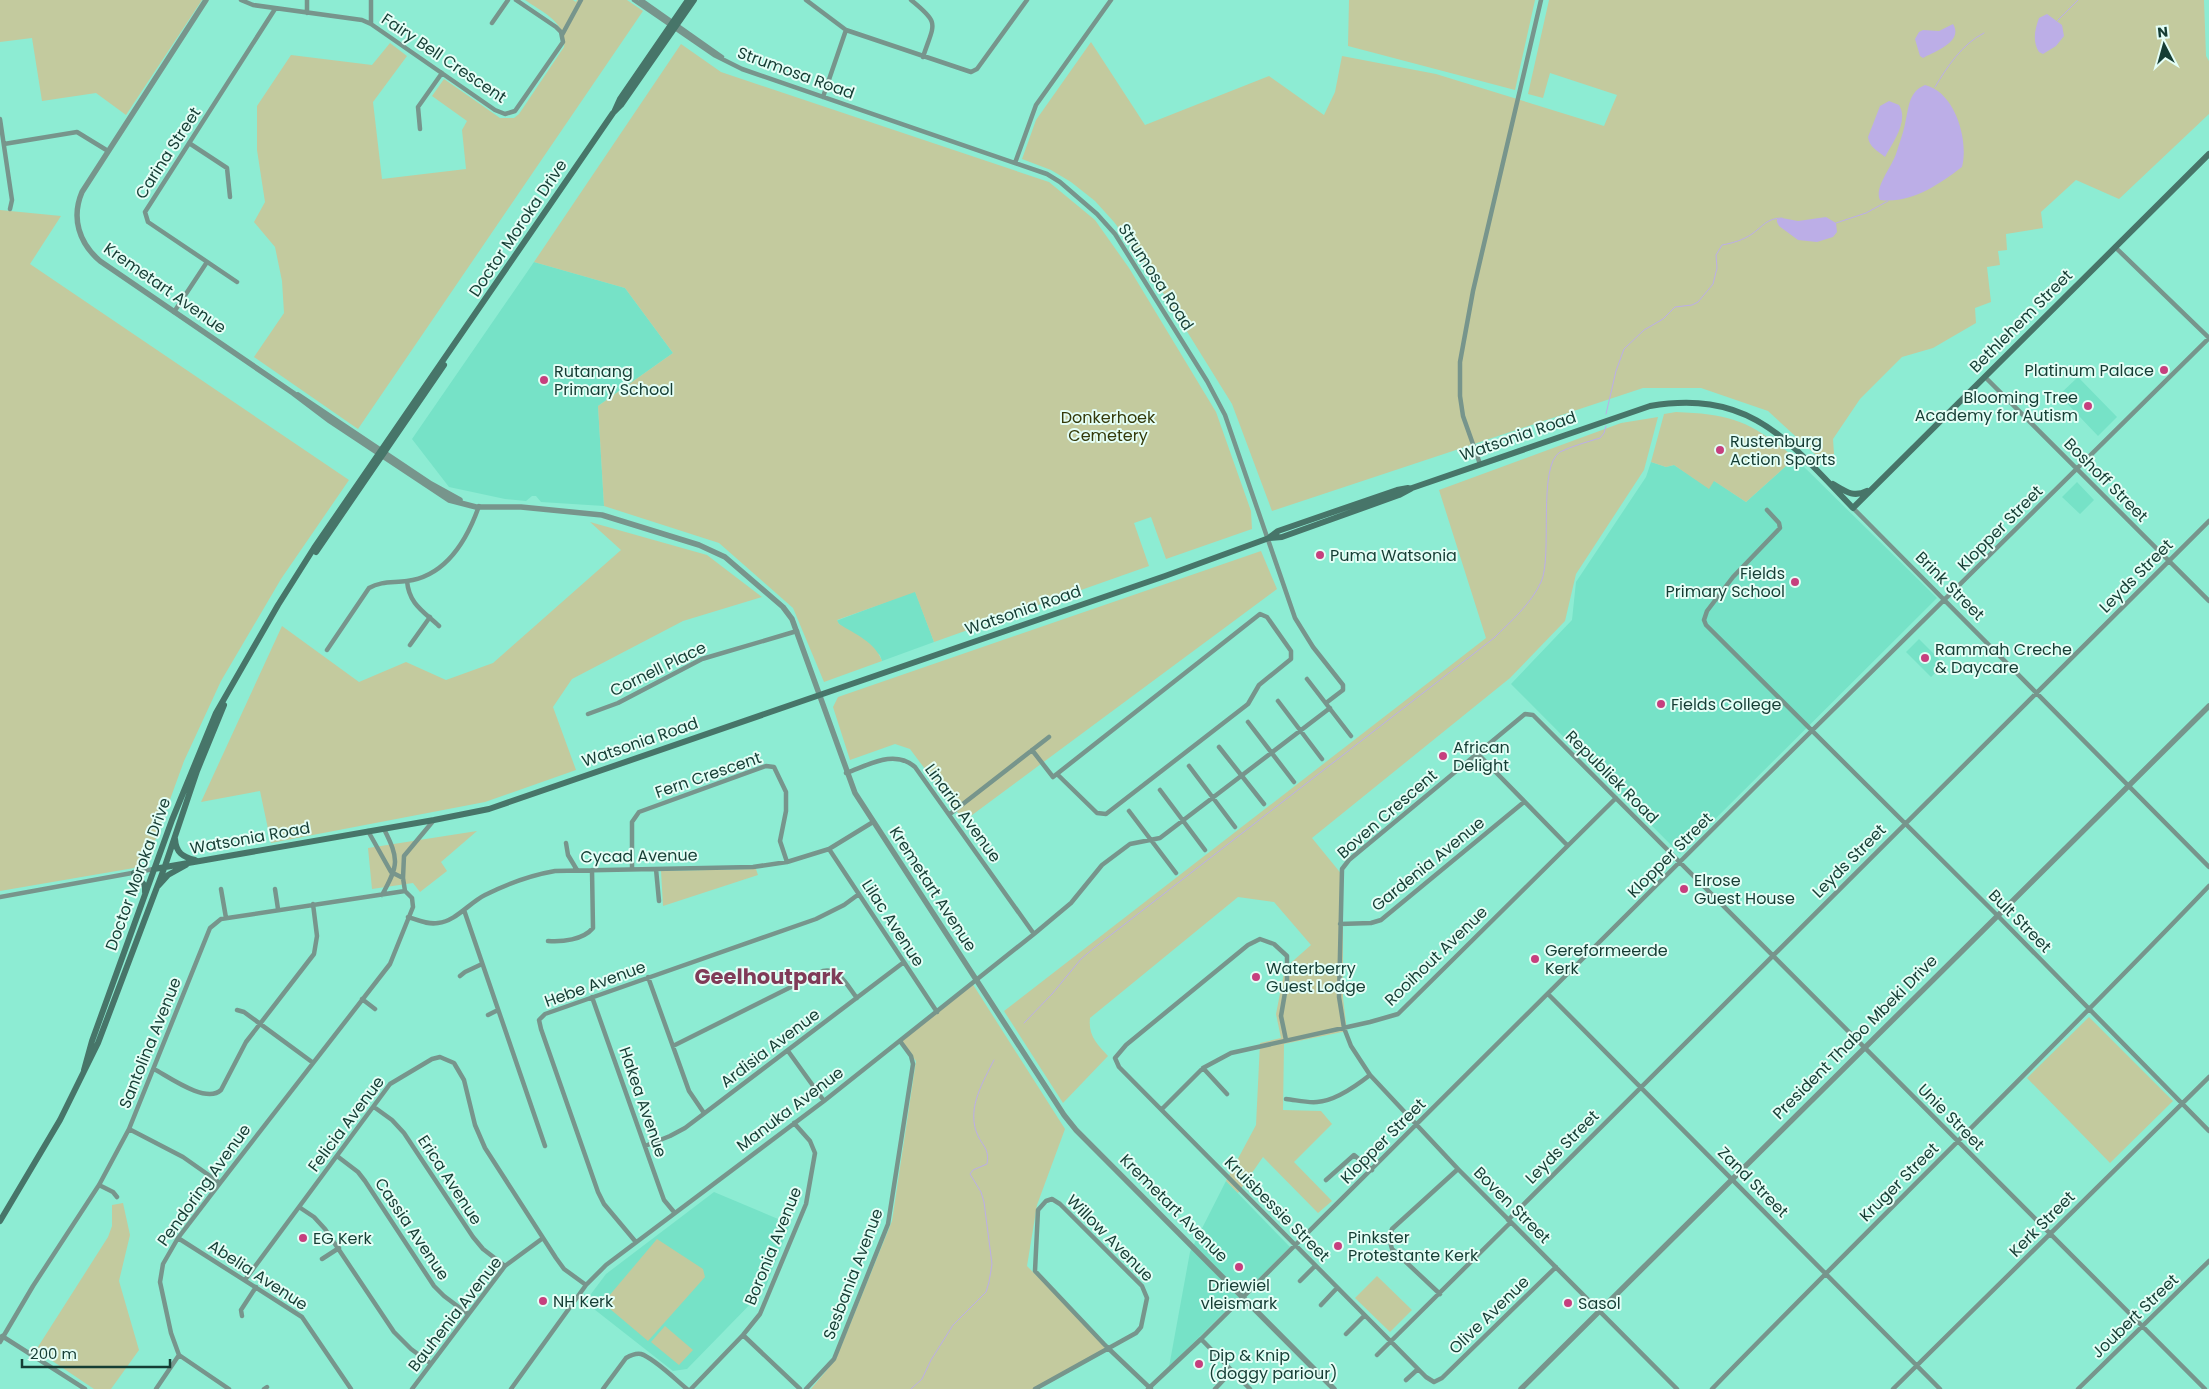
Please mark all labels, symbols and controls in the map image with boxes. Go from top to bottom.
street label: Fairy Bell Crescent [377,8,511,109]
north arrow [2139,20,2189,70]
text: N [2156,22,2169,43]
street label: Strumosa Road [734,41,858,105]
street label: Carina Street [130,102,206,203]
street label: Doctor Moroka Drive [463,155,573,301]
street label: Strumosa Road [1113,219,1199,335]
street label: Kremetart Avenue [99,237,231,339]
street label: Bethlehem Street [1964,264,2078,378]
place label: Platinum Palace [2025,359,2154,382]
place label: Rutanang Primary School [554,360,673,401]
marker: Platinum Palace [2158,364,2170,376]
marker: Rutanang Primary School [538,374,550,386]
place label: Blooming Tree Academy for Autism [1915,386,2078,427]
marker: Blooming Tree Academy for Autism [2082,400,2094,412]
street label: Watsonia Road [1457,405,1579,467]
park label: Donkerhoek Cemetery [1061,406,1156,447]
place label: Rustenburg Action Sports [1730,430,1836,471]
street label: Boshoff Street [2059,433,2153,527]
marker: Rustenburg Action Sports [1714,444,1726,456]
street label: Klopper Street [1952,480,2048,576]
street label: Leyds Street [2094,534,2178,618]
place label: Puma Watsonia [1330,544,1457,567]
street label: Brink Street [1910,546,1990,626]
marker: Puma Watsonia [1314,549,1326,561]
place label: Fields Primary School [1666,562,1785,603]
marker: Fields Primary School [1789,576,1801,588]
street label: Watsonia Road [962,579,1084,641]
street label: Cornell Place [606,636,710,702]
place label: Rammah Creche & Daycare [1935,638,2072,679]
marker: Rammah Creche & Daycare [1919,652,1931,664]
place label: Fields College [1671,693,1781,716]
marker: Fields College [1655,698,1667,710]
street label: Watsonia Road [579,711,701,773]
street label: Republiek Road [1560,725,1664,829]
place label: African Delight [1453,736,1510,777]
street label: Fern Crescent [652,746,764,804]
marker: African Delight [1437,750,1449,762]
street label: Linaria Avenue [919,759,1007,867]
street label: Boven Crescent [1332,764,1442,864]
street label: Doctor Moroka Drive [100,794,176,954]
street label: Klopper Street [1622,807,1718,903]
street label: Gardenia Avenue [1367,811,1489,917]
street label: Watsonia Road [188,816,312,860]
street label: Leyds Street [1807,819,1891,903]
street label: Kremetart Avenue [884,822,982,956]
street label: Cycad Avenue [580,843,698,869]
place label: Elrose Guest House [1694,869,1795,910]
street label: Lilac Avenue [856,875,930,971]
marker: Elrose Guest House [1678,883,1690,895]
street label: Bult Street [1983,884,2057,958]
street label: Rooihout Avenue [1379,901,1493,1011]
place label: Gereformeerde Kerk [1545,939,1668,980]
street label: President Thabo Mbeki Drive [1767,949,1943,1125]
marker: Gereformeerde Kerk [1529,953,1541,965]
street label: Hebe Avenue [541,955,649,1013]
place label: Waterberry Guest Lodge [1266,957,1366,998]
district label: Geelhoutpark [695,962,843,991]
marker: Waterberry Guest Lodge [1250,971,1262,983]
street label: Santolina Avenue [113,974,187,1112]
street label: Ardisia Avenue [716,1003,824,1093]
street label: Hakea Avenue [613,1044,673,1160]
street label: Manuka Avenue [732,1061,848,1157]
street label: Felicia Avenue [302,1071,390,1177]
street label: Unie Street [1912,1078,1990,1156]
street label: Klopper Street [1335,1093,1431,1189]
street label: Leyds Street [1520,1105,1604,1189]
street label: Pendoring Avenue [152,1119,256,1251]
street label: Erica Avenue [412,1131,488,1230]
street label: Kruger Street [1854,1137,1944,1227]
street label: Zand Street [1712,1141,1794,1223]
street label: Kremetart Avenue [1115,1149,1233,1267]
street label: Kruisbessie Street [1219,1151,1335,1267]
street label: Boven Street [1468,1161,1556,1249]
street label: Cassia Avenue [369,1173,455,1285]
street label: Boronia Avenue [739,1183,807,1309]
street label: Kerk Street [2004,1186,2080,1262]
street label: Willow Avenue [1061,1189,1159,1287]
street label: Sesbania Avenue [817,1205,889,1343]
place label: Pinkster Protestante Kerk [1348,1226,1479,1267]
place label: EG Kerk [313,1227,372,1250]
marker: EG Kerk [297,1232,309,1244]
street label: Abelia Avenue [204,1234,312,1316]
marker: Pinkster Protestante Kerk [1332,1240,1344,1252]
street label: Bauhenia Avenue [403,1252,507,1376]
marker: Driewiel vleismark [1233,1261,1245,1273]
street label: Joubert Street [2087,1268,2184,1363]
street label: Olive Avenue [1444,1271,1534,1359]
place label: Driewiel vleismark [1201,1274,1278,1315]
place label: NH Kerk [553,1290,614,1313]
place label: Sasol [1578,1292,1621,1315]
marker: NH Kerk [537,1295,549,1307]
marker: Sasol [1562,1297,1574,1309]
scale bar [22,1336,170,1368]
text: 200 m [30,1343,77,1364]
place label: Dip & Knip (doggy pariour) [1209,1344,1337,1385]
marker: Dip & Knip (doggy pariour) [1193,1358,1205,1370]

